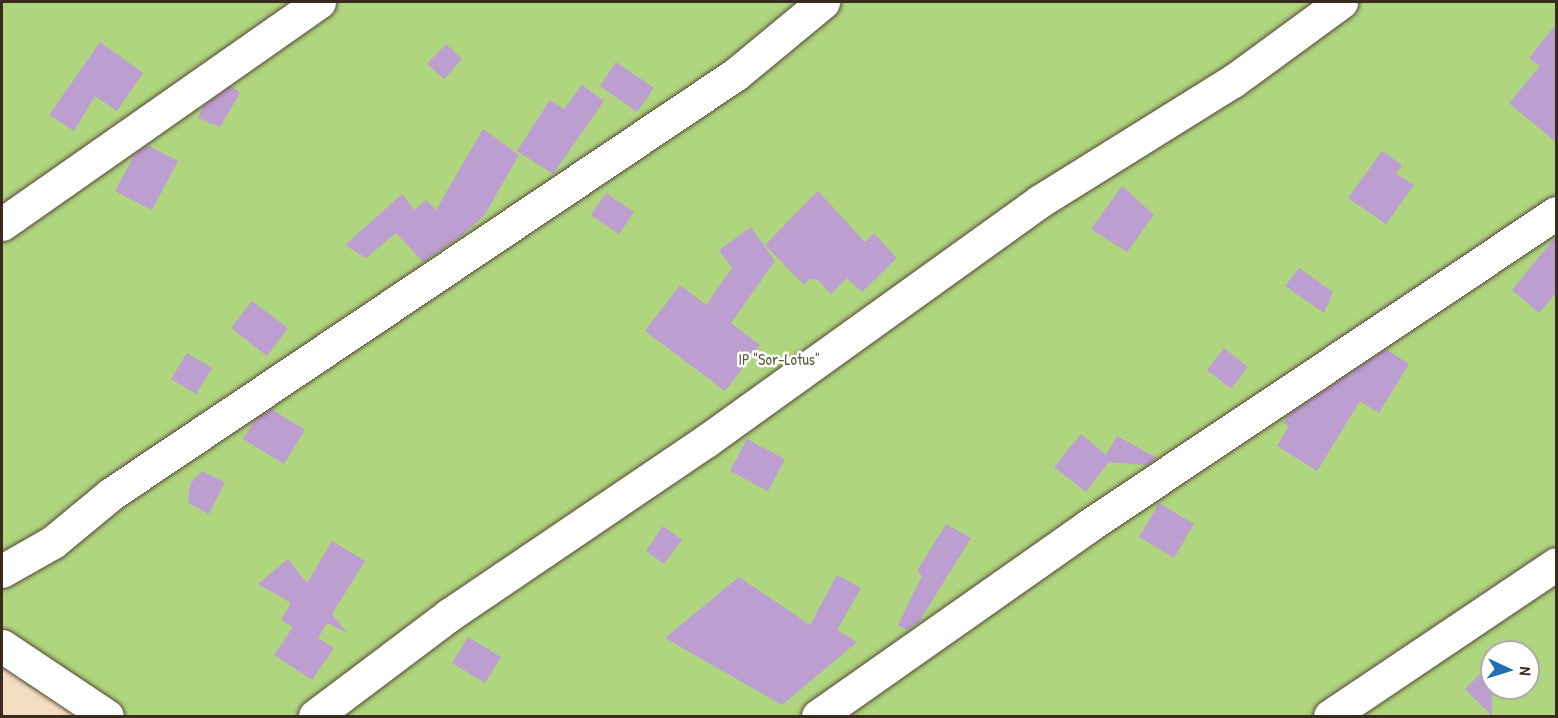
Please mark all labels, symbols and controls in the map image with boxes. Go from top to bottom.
park label: IP "Sor-Lotus" [738,349,820,369]
north arrow [1480,640,1540,700]
text: N [1515,666,1537,676]

